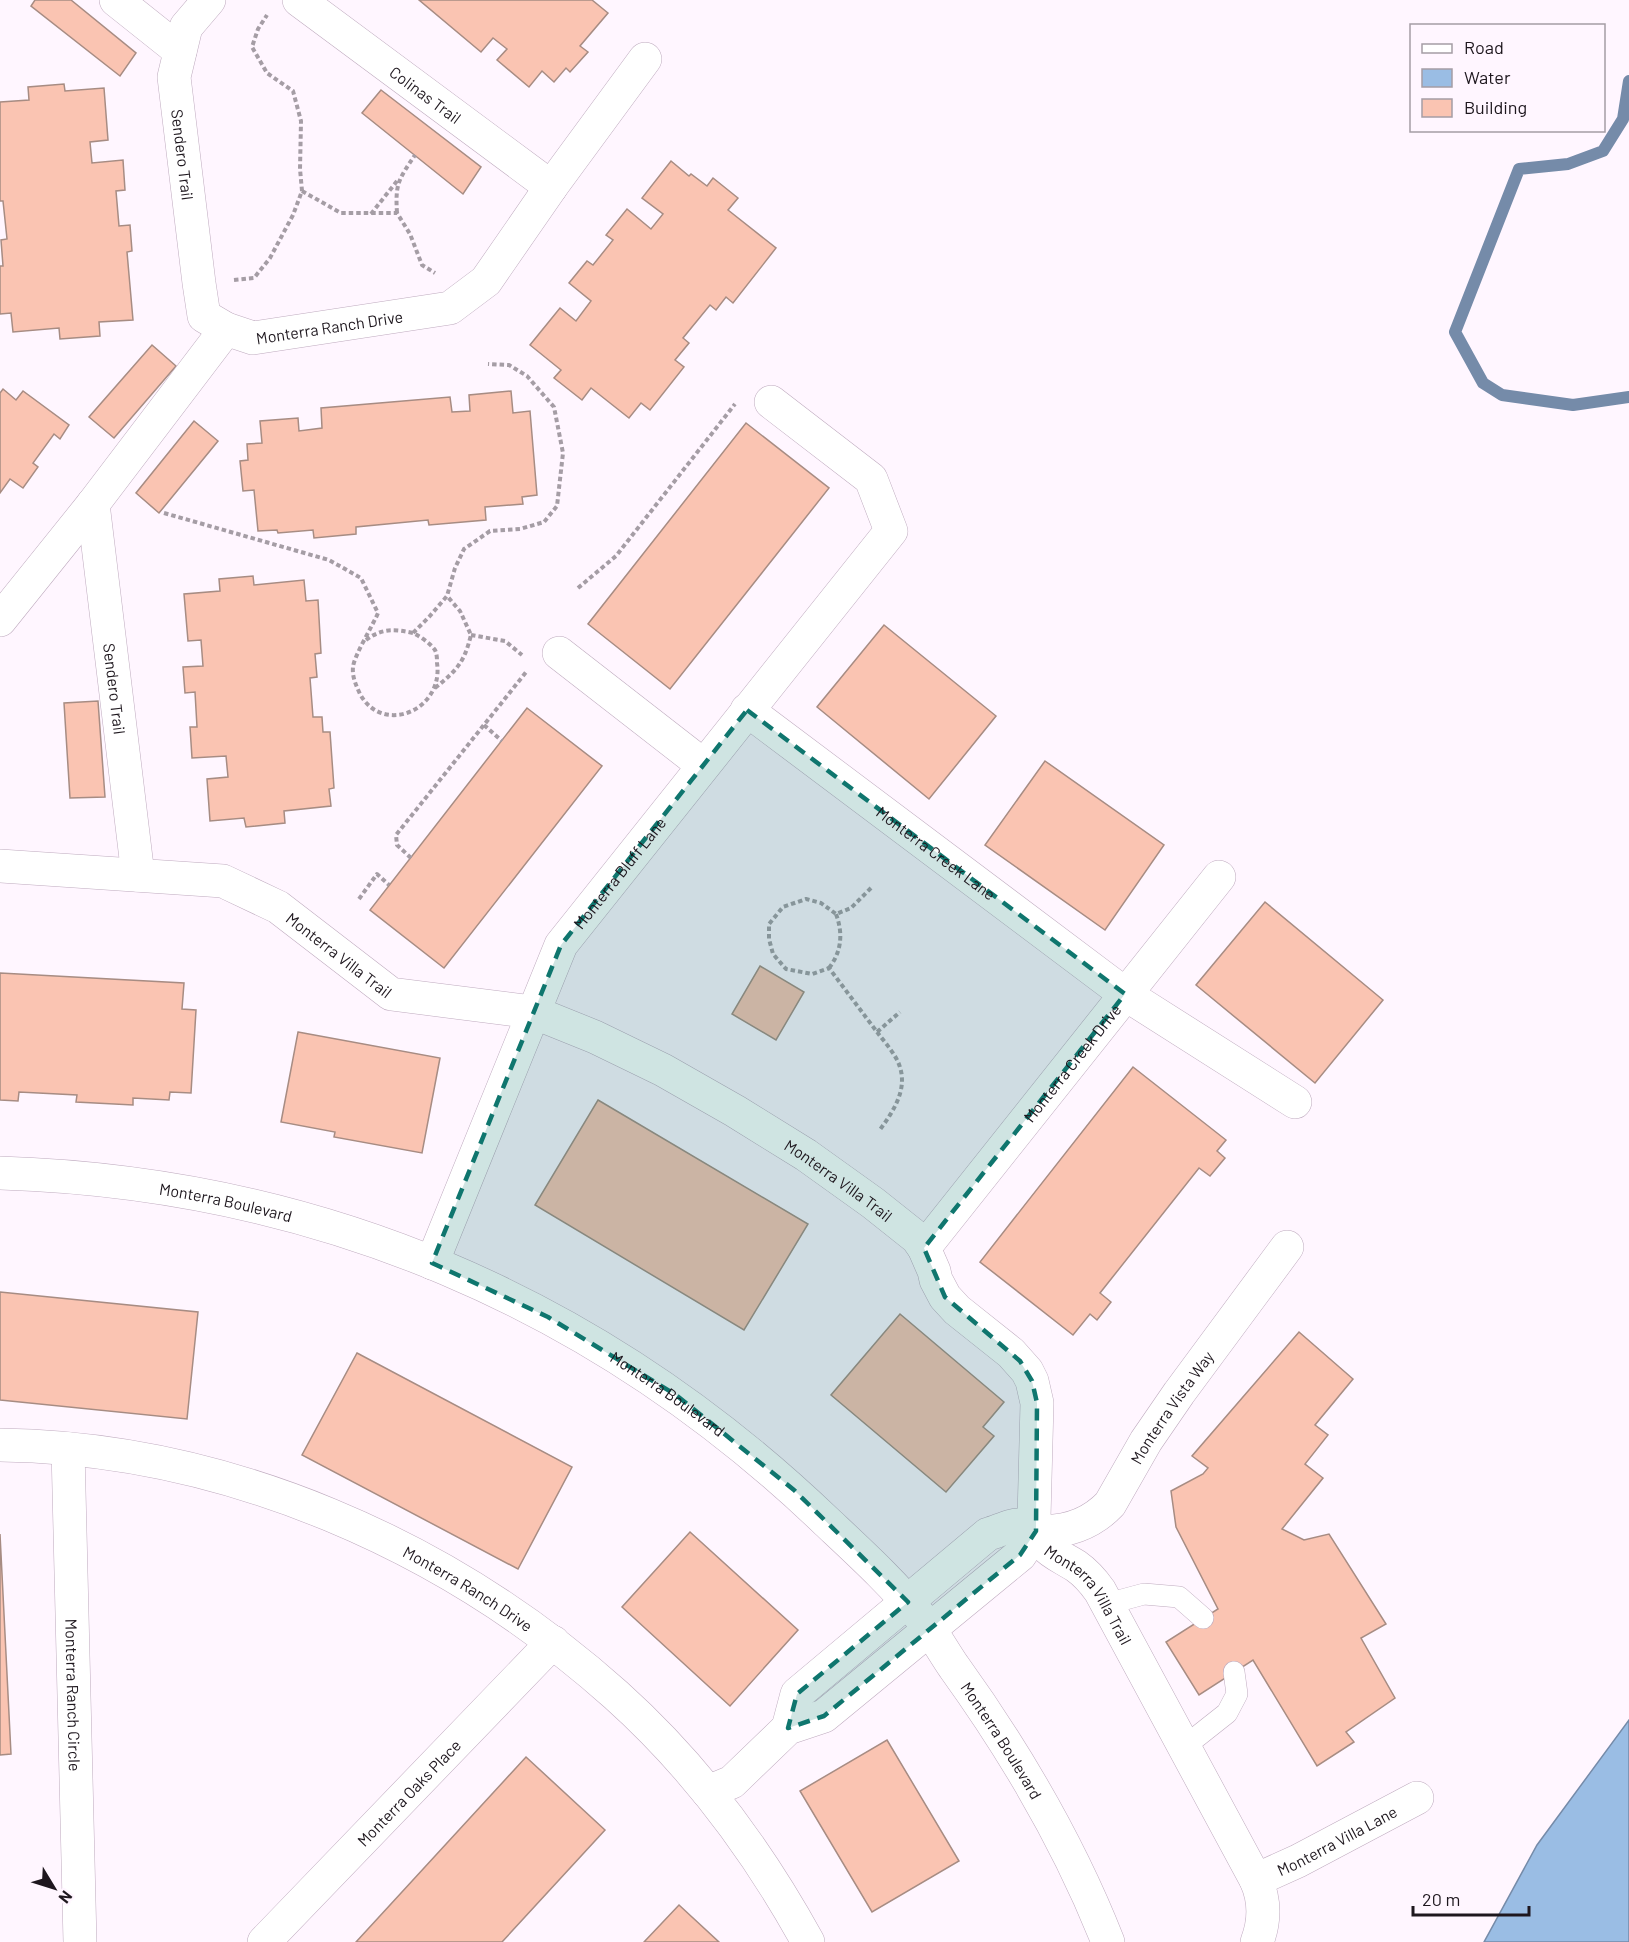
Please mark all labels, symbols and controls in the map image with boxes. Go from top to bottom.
legend [1410,24,1605,132]
text: Road [1464,36,1504,58]
street label: Colinas Trail [387,62,465,127]
text: Water [1464,66,1511,88]
text: Building [1464,96,1527,118]
street label: Sendero Trail [168,108,198,201]
street label: Monterra Ranch Drive [255,306,404,347]
street label: Sendero Trail [100,642,130,735]
street label: Monterra Creek Lane [873,802,1000,903]
street label: Monterra Bluff Lane [569,813,669,932]
street label: Monterra Villa Trail [283,908,396,1001]
street label: Monterra Creek Drive [1019,1000,1124,1125]
street label: Monterra Villa Trail [781,1135,897,1225]
street label: Monterra Boulevard [158,1178,294,1225]
street label: Monterra Vista Way [1126,1346,1217,1467]
street label: Monterra Boulevard [607,1347,729,1440]
street label: Monterra Villa Trail [1041,1540,1136,1648]
street label: Monterra Ranch Drive [400,1541,537,1635]
street label: Monterra Ranch Circle [63,1618,85,1771]
street label: Monterra Boulevard [958,1678,1047,1802]
street label: Monterra Oaks Place [353,1735,464,1850]
street label: Monterra Villa Lane [1274,1801,1400,1879]
north arrow [24,1858,84,1918]
scale bar [1413,1879,1528,1917]
text: N [55,1888,77,1908]
text: 20 m [1422,1888,1460,1910]

